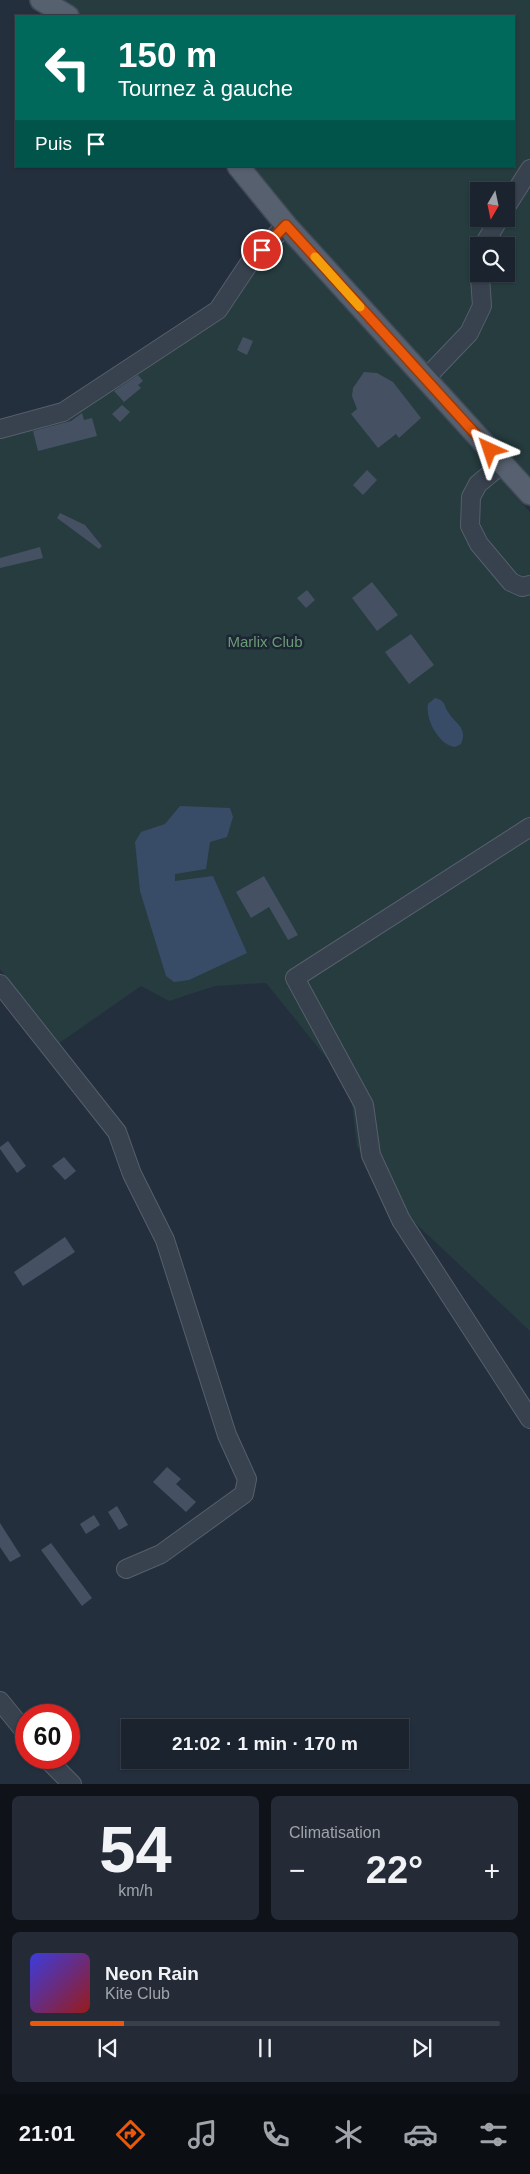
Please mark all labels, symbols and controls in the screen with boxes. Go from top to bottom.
icon: left [35,35,100,100]
text: 150 m [118,35,217,74]
text: Tournez à gauche [118,76,293,101]
icon: arrive [82,130,110,158]
text: Puis [35,133,72,154]
north arrow [470,182,515,228]
map controls [470,182,515,282]
pin [241,229,283,271]
icon: arrive [248,236,276,264]
button: search [470,237,515,282]
position arrow [463,423,515,475]
park label: Marlix Club [227,633,303,650]
speed limit sign: 60 [15,1704,80,1769]
text: 21:02 · 1 min · 170 m [172,1733,358,1754]
text: 54 [99,1813,172,1886]
text: Climatisation [289,1824,381,1841]
text: 22° [366,1849,423,1891]
text: − [289,1855,305,1886]
text: + [484,1855,500,1886]
text: km/h [118,1882,153,1899]
text: Neon Rain [105,1963,199,1984]
text: Kite Club [105,1985,170,2002]
icon: previous [94,2034,122,2062]
icon: pause [251,2034,279,2062]
icon: next [408,2034,436,2062]
icon: directions [113,2117,148,2152]
icon: music [185,2117,220,2152]
icon: phone [258,2117,293,2152]
icon: climate [331,2117,366,2152]
icon: car [403,2117,438,2152]
icon: filters [476,2117,511,2152]
text: 21:01 [19,2121,75,2146]

